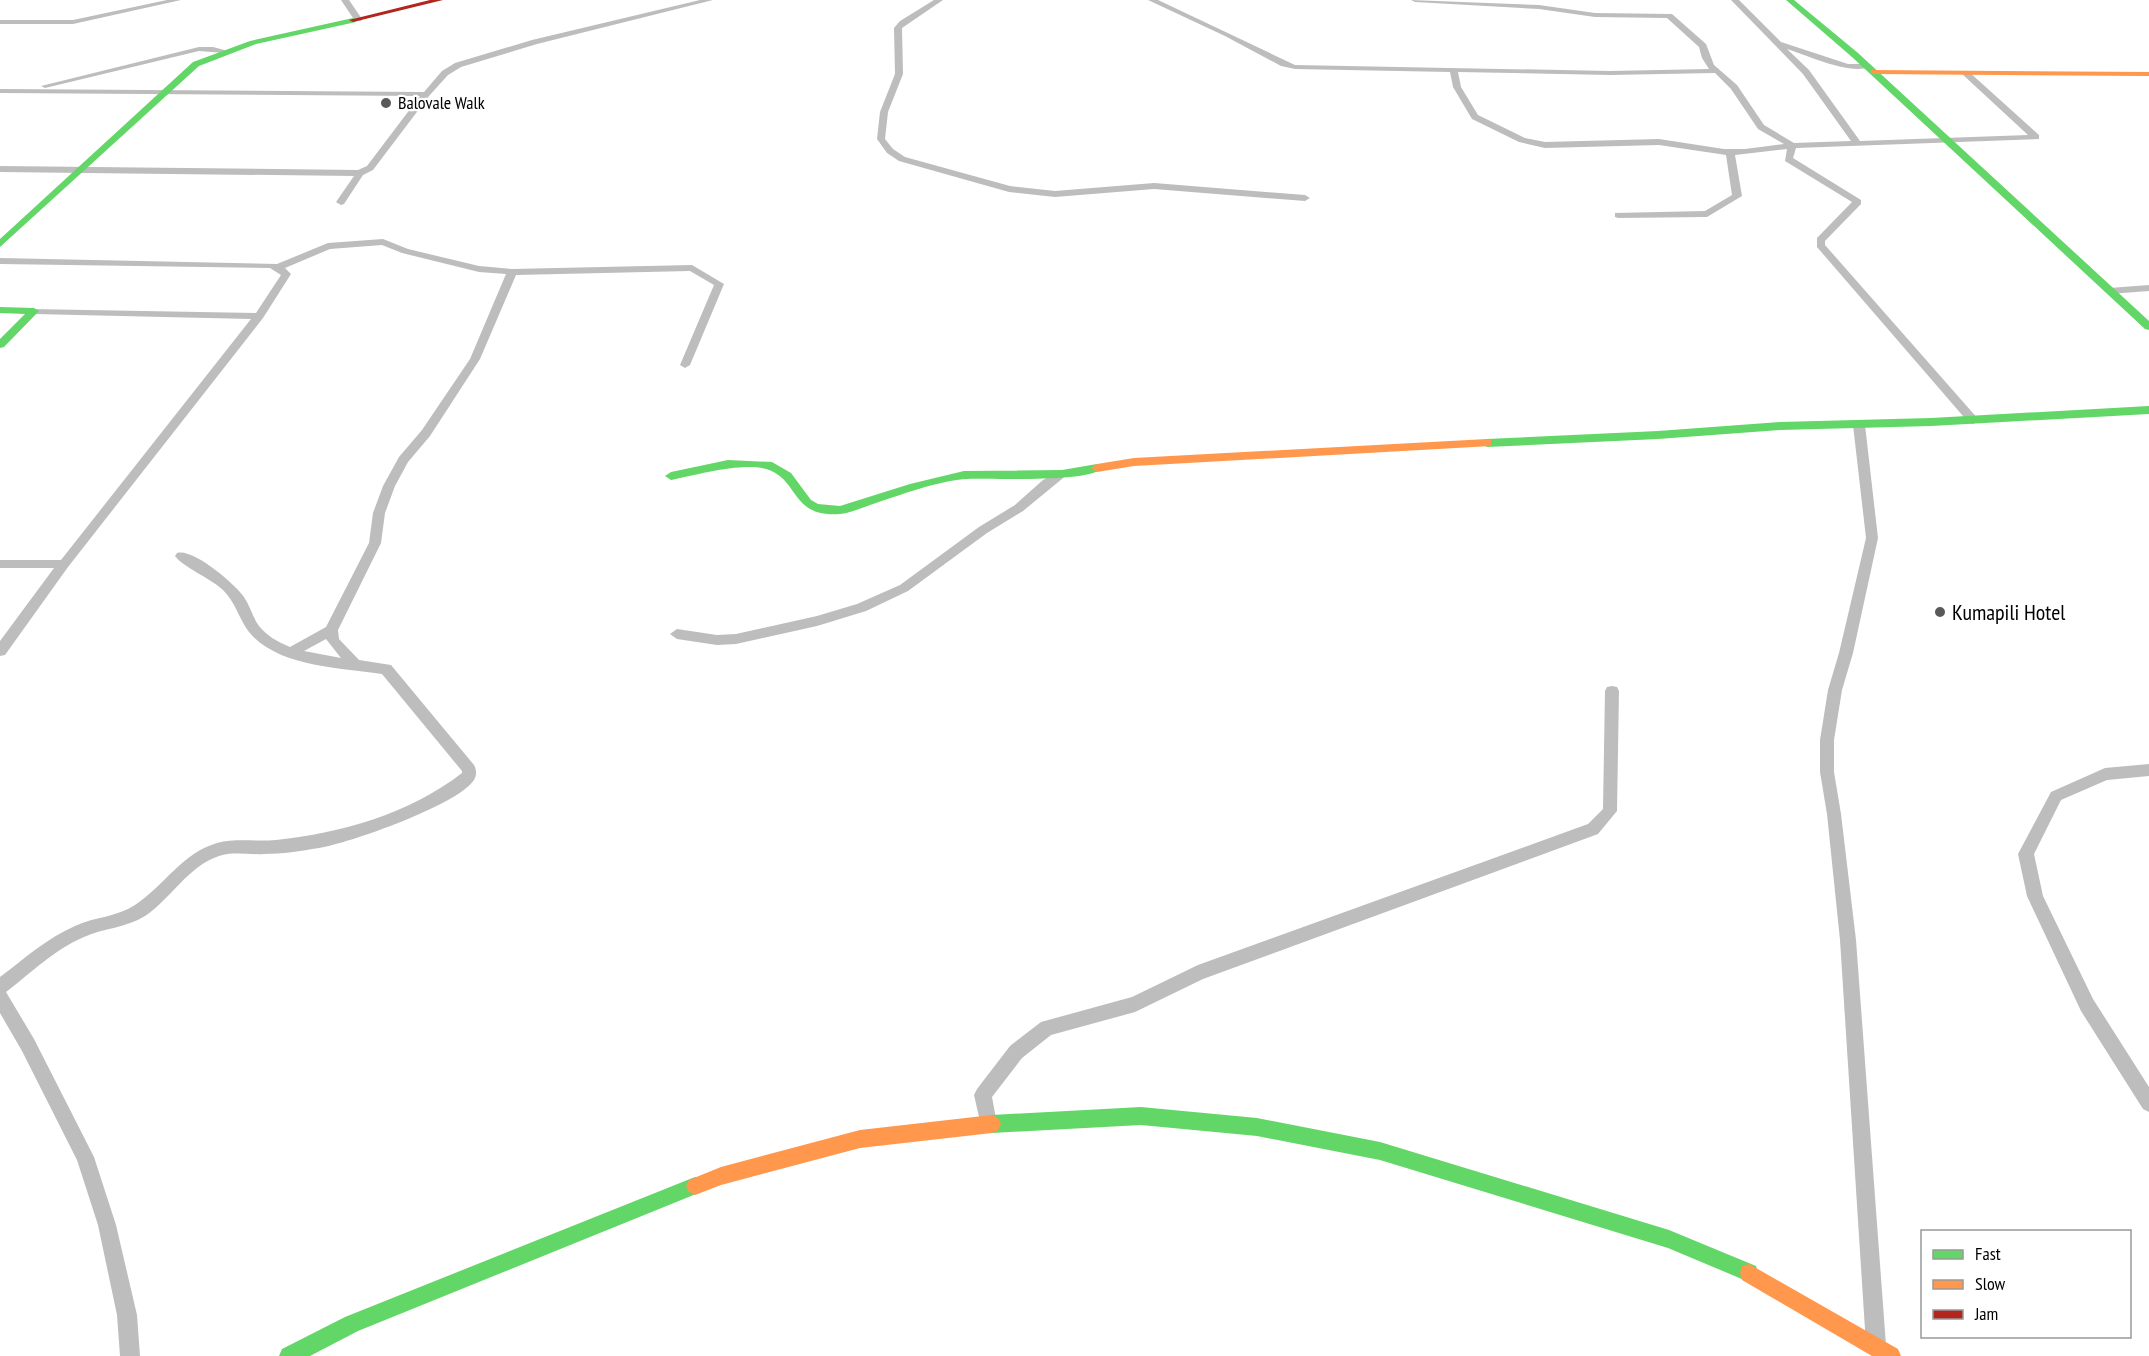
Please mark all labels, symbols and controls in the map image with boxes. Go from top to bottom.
place label: Balovale Walk [398,91,485,114]
marker: Balovale Walk [379,96,393,110]
place label: Kumapili Hotel [1952,598,2066,626]
marker: Kumapili Hotel [1933,605,1947,619]
legend [1921,1230,2131,1338]
text: Fast [1975,1242,2001,1265]
text: Slow [1975,1272,2006,1295]
text: Jam [1974,1302,1998,1325]

